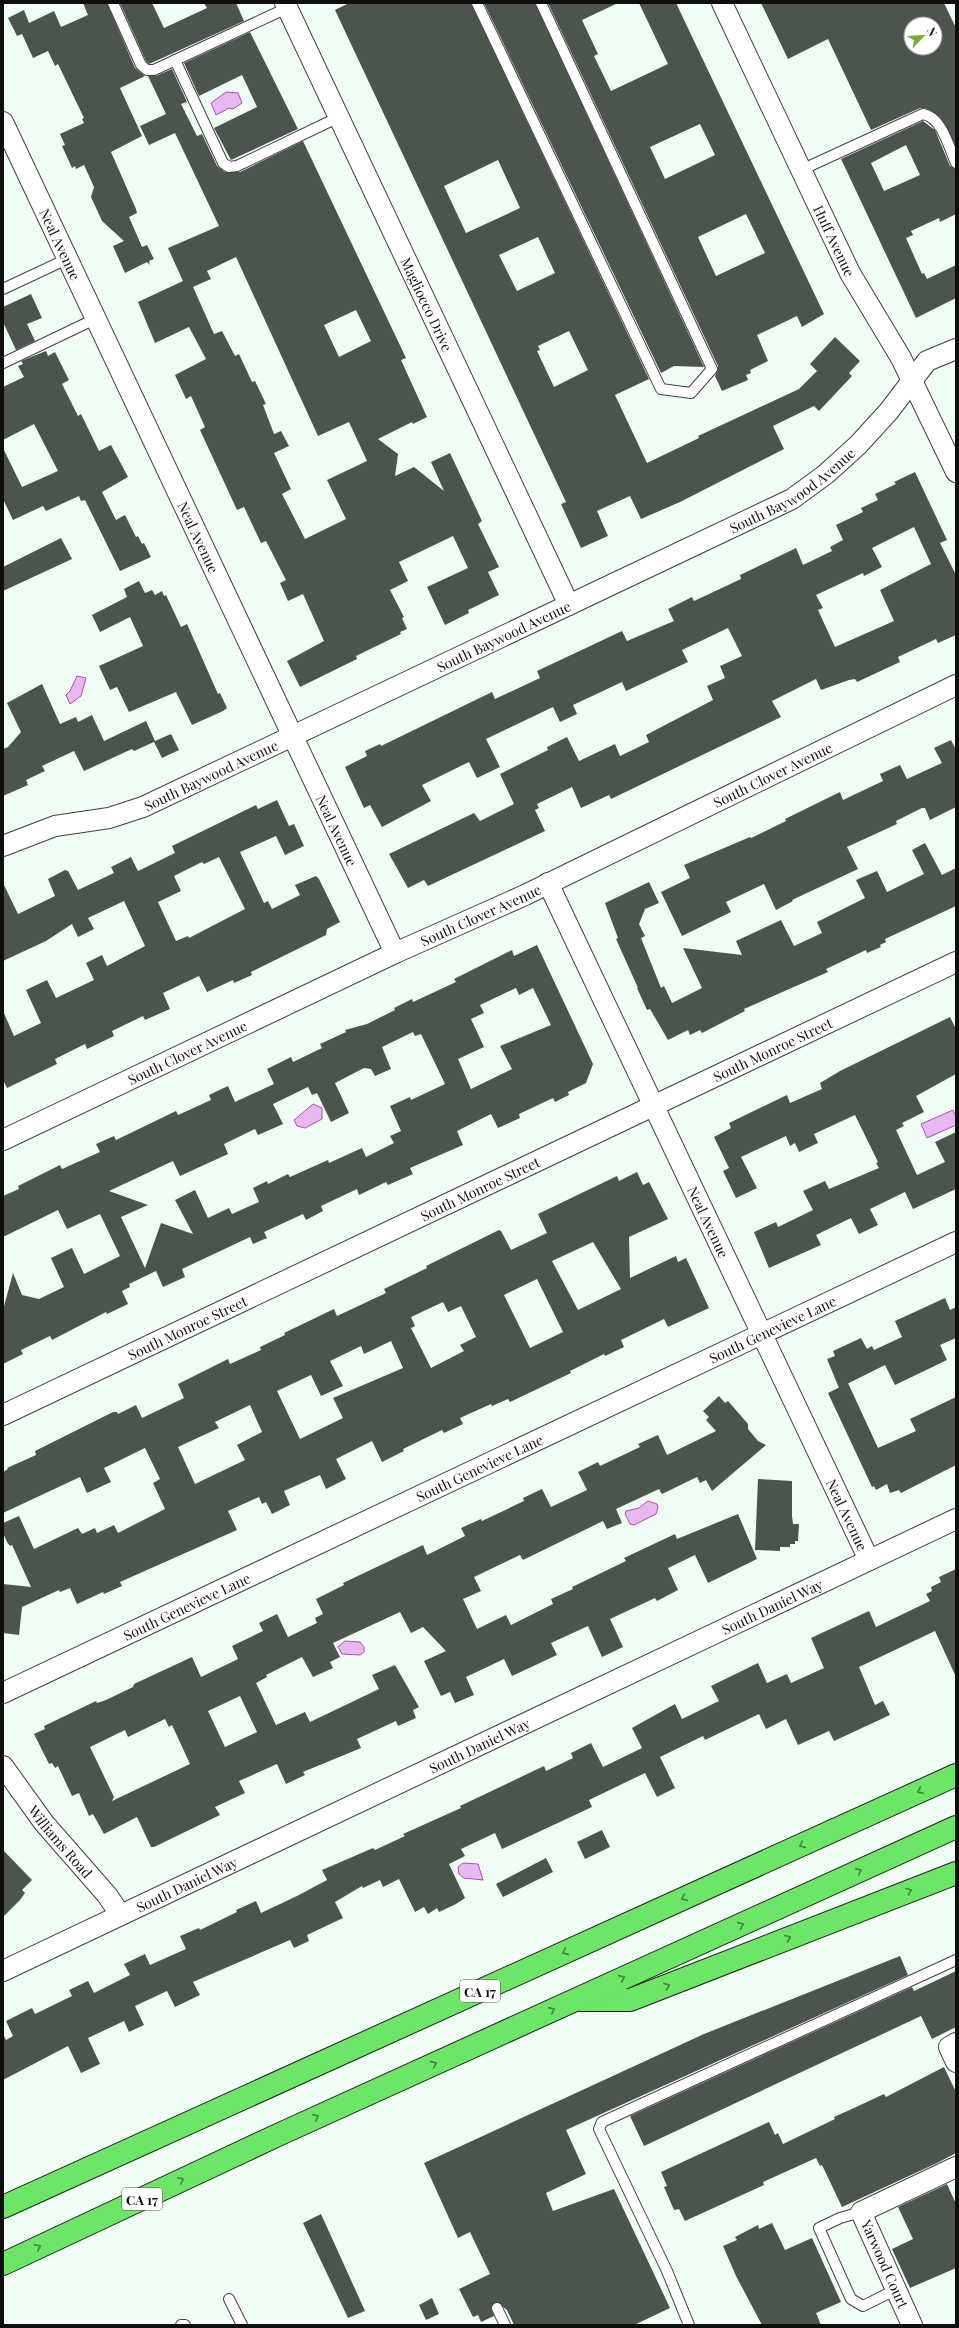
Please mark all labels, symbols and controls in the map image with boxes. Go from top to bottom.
north arrow [903,16,943,56]
text: N [924,25,941,38]
street label: Huff Avenue [810,202,860,280]
street label: Neal Avenue [36,205,86,283]
street label: Magliocco Drive [397,254,457,354]
street label: South Baywood Avenue [726,443,859,537]
street label: Neal Avenue [174,498,224,576]
street label: South Baywood Avenue [433,596,574,676]
street label: South Baywood Avenue [141,735,281,815]
street label: South Clover Avenue [710,737,835,811]
street label: Neal Avenue [312,791,362,869]
street label: South Clover Avenue [417,879,544,950]
street label: South Monroe Street [710,1012,836,1086]
street label: South Clover Avenue [124,1016,250,1089]
street label: South Monroe Street [417,1151,544,1225]
street label: Neal Avenue [684,1183,734,1261]
street label: South Monroe Street [124,1291,251,1364]
street label: South Genevieve Lane [706,1291,839,1367]
street label: South Genevieve Lane [413,1429,546,1506]
street label: Neal Avenue [822,1476,873,1553]
street label: South Genevieve Lane [120,1568,253,1644]
street label: South Daniel Way [718,1574,826,1638]
street label: South Daniel Way [426,1713,533,1777]
one-way arrow [917,1786,925,1794]
street label: Williams Road [24,1800,97,1882]
one-way arrow [799,1840,806,1848]
street label: South Daniel Way [133,1852,240,1916]
one-way arrow [855,1868,863,1876]
one-way arrow [904,1888,912,1896]
one-way arrow [680,1894,687,1902]
one-way arrow [737,1921,744,1929]
one-way arrow [784,1935,791,1943]
one-way arrow [562,1947,570,1955]
one-way arrow [618,1975,626,1983]
road number: CA 17 [460,1980,500,2002]
one-way arrow [663,1982,670,1990]
one-way arrow [548,2007,556,2015]
one-way arrow [430,2061,437,2069]
one-way arrow [312,2114,319,2122]
one-way arrow [177,2177,185,2185]
road number: CA 17 [122,2188,162,2210]
street label: Yarwood Court [857,2216,913,2312]
one-way arrow [34,2244,42,2252]

